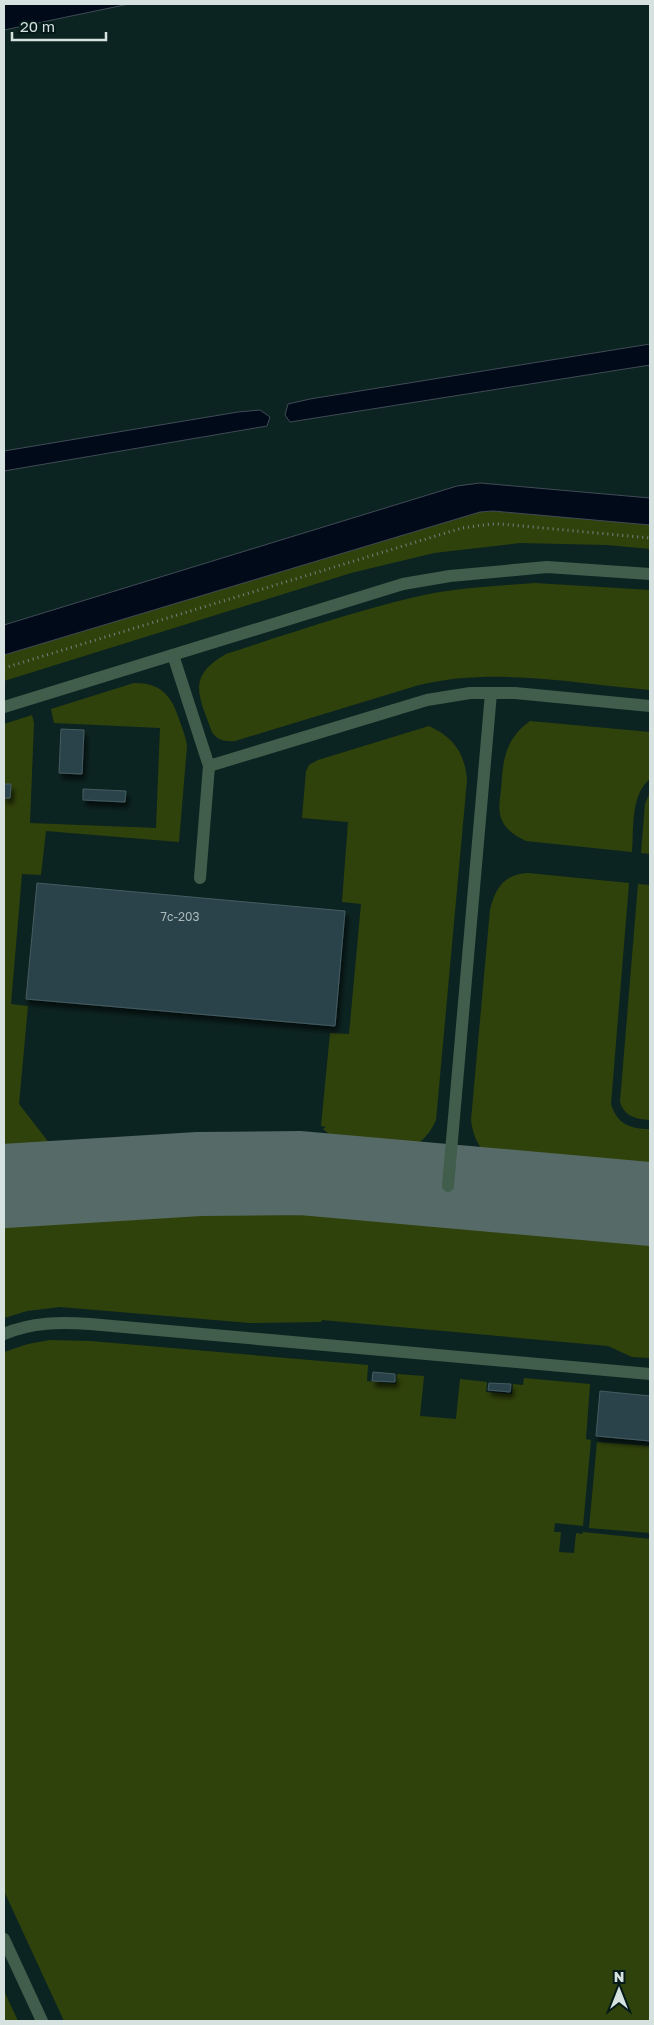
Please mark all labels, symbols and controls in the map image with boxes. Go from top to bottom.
scale bar [12,10,106,42]
text: 20 m [20,17,55,35]
house number: 7c-203 [161,909,199,924]
north arrow [594,1965,644,2015]
text: N [614,1968,624,1985]

